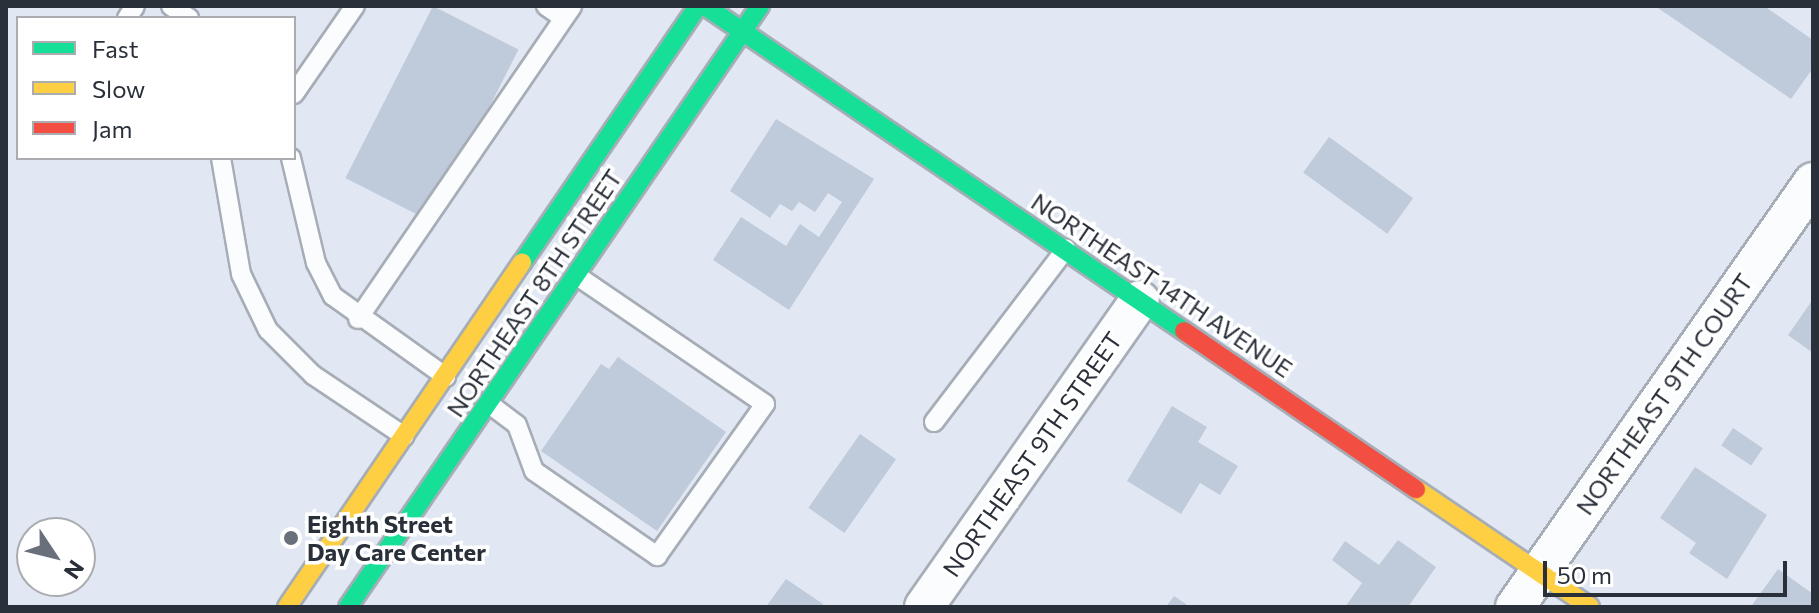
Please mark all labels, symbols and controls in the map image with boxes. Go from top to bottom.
legend [16,16,296,160]
text: Fast [92,34,139,63]
text: Slow [92,74,145,103]
text: Jam [92,114,132,143]
street label: NORTHEAST 8TH STREET [440,164,628,422]
street label: NORTHEAST 14TH AVENUE [1026,187,1298,383]
street label: NORTHEAST 9TH COURT [1570,268,1758,520]
street label: NORTHEAST 9TH STREET [936,326,1128,582]
place label: Eighth Street Day Care Center [307,510,486,566]
north arrow [16,517,96,597]
marker: Eighth Street Day Care Center [282,529,300,547]
scale bar [1547,545,1791,595]
text: N [59,555,90,584]
text: 50 m [1557,560,1612,589]

